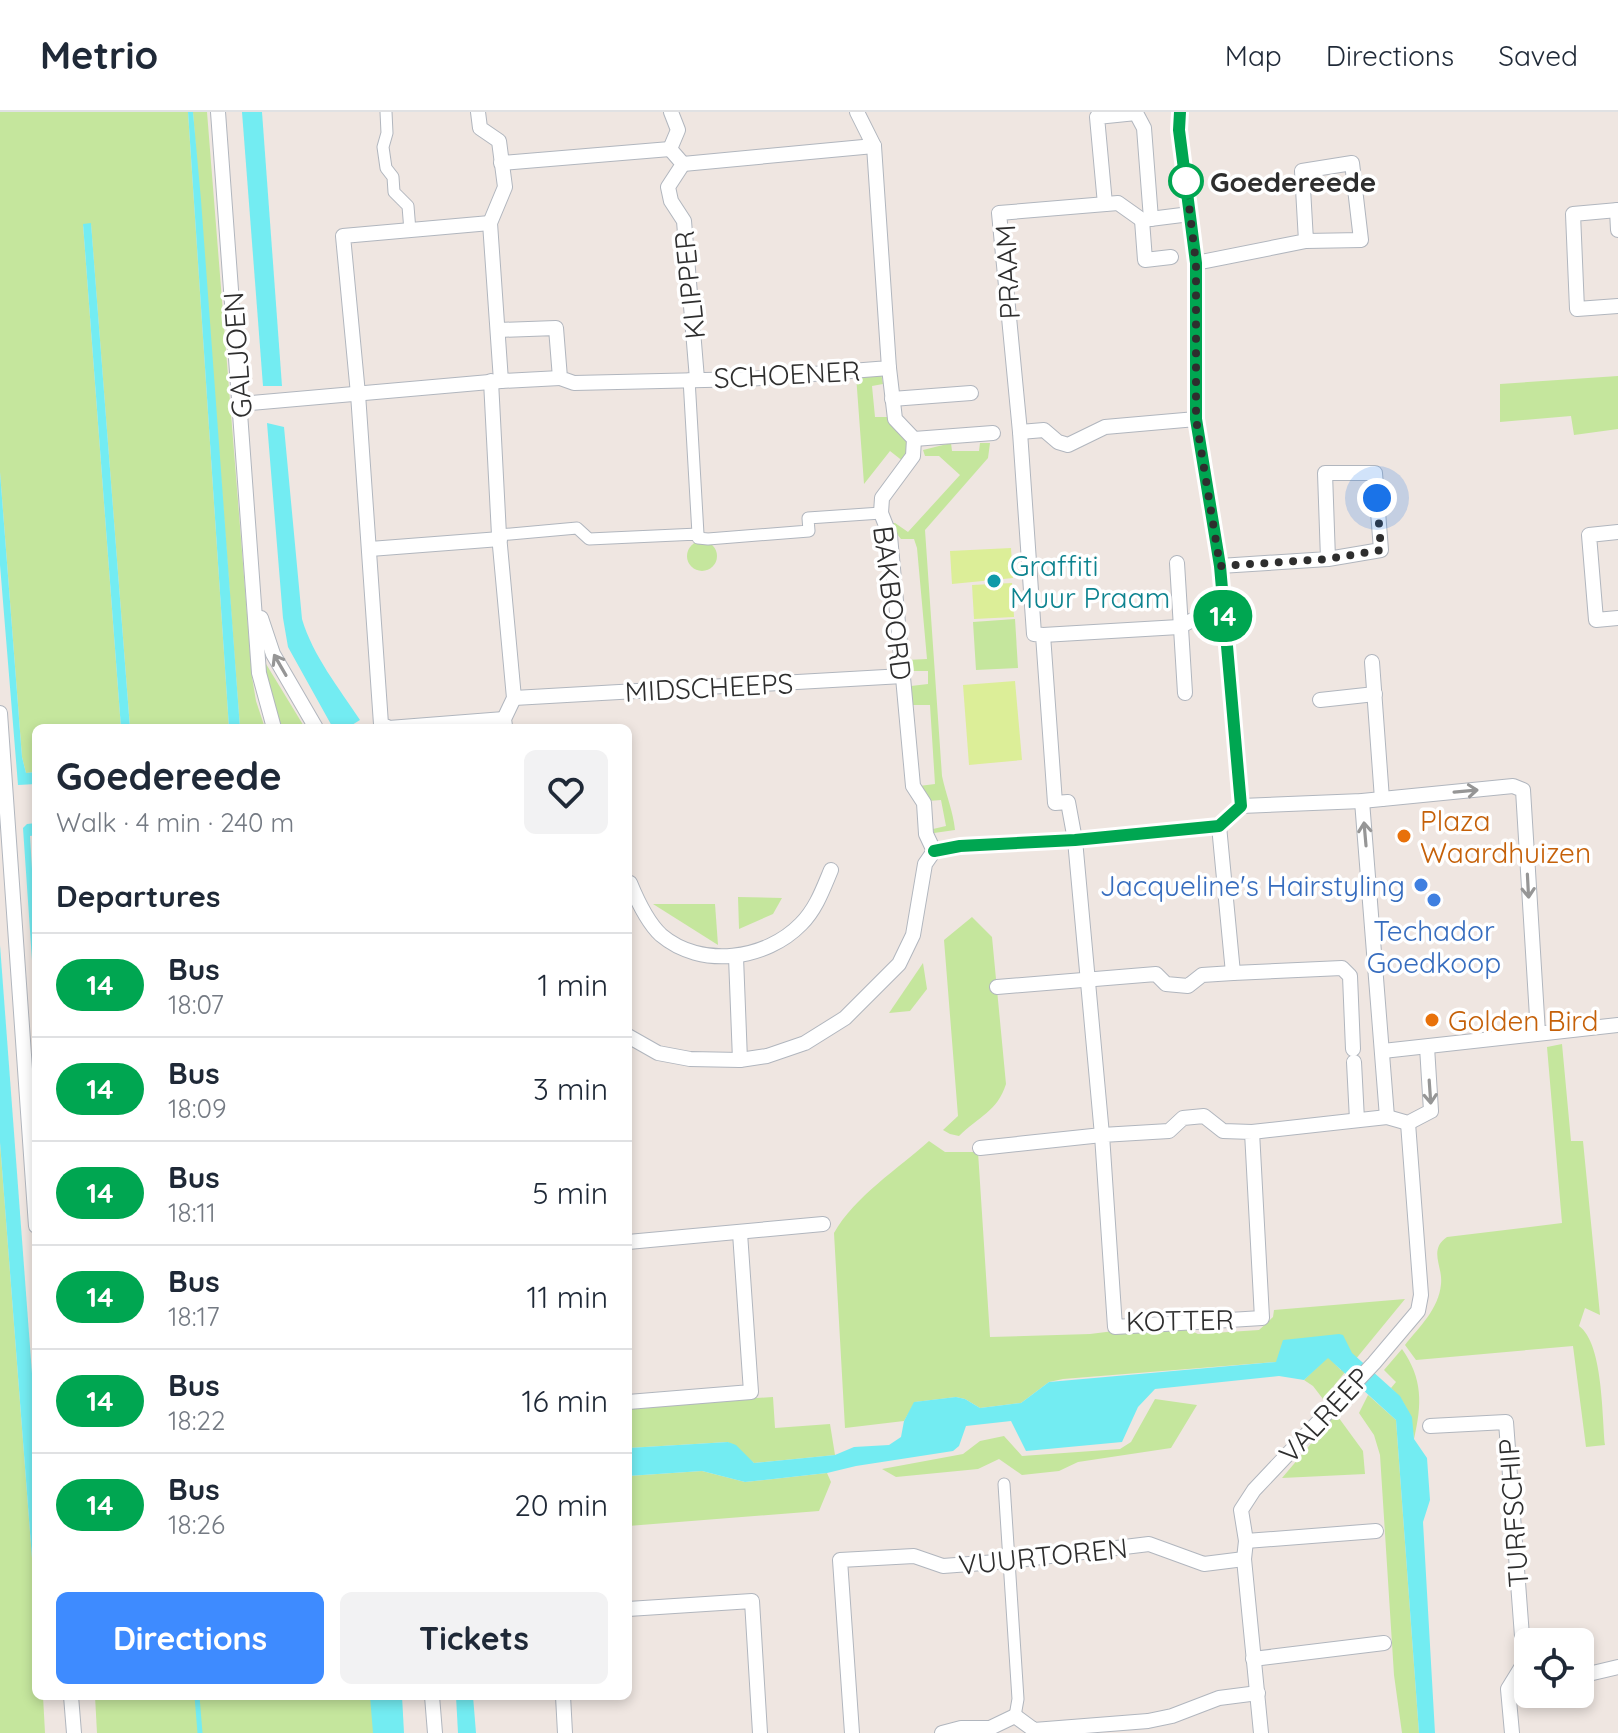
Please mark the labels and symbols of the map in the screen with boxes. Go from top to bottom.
marker: Goedereede [1169,164,1203,198]
place label: Goedereede [1210,164,1376,199]
street label: PRAAM [987,224,1027,320]
street label: KLIPPER [666,229,712,341]
street label: GALJOEN [215,291,259,419]
street label: SCHOENER [713,353,861,395]
your location [1357,478,1397,518]
street label: BAKBOORD [866,524,920,682]
place label: Graffiti Muur Praam [1010,548,1170,615]
marker: Graffiti Muur Praam [985,572,1003,590]
line badge: 14 [1187,590,1259,642]
one-way arrow [271,654,287,678]
street label: MIDSCHEEPS [624,665,794,709]
one-way arrow [1452,783,1479,798]
place label: Plaza Waardhuizen [1420,803,1591,870]
one-way arrow [1357,821,1372,848]
marker: Plaza Waardhuizen [1395,827,1413,845]
place label: Jacqueline's Hairstyling [1100,868,1405,903]
one-way arrow [1521,872,1536,899]
marker: Jacqueline's Hairstyling [1412,876,1430,894]
marker: Techador Goedkoop [1425,891,1443,909]
place label: Techador Goedkoop [1367,913,1501,980]
place label: Golden Bird [1448,1003,1599,1038]
marker: Golden Bird [1423,1011,1441,1029]
one-way arrow [1422,1078,1437,1105]
street label: KOTTER [1126,1302,1234,1338]
street label: VALREEP [1271,1360,1377,1470]
street label: TURFSCHIP [1490,1437,1536,1589]
street label: VUURTOREN [957,1530,1129,1582]

